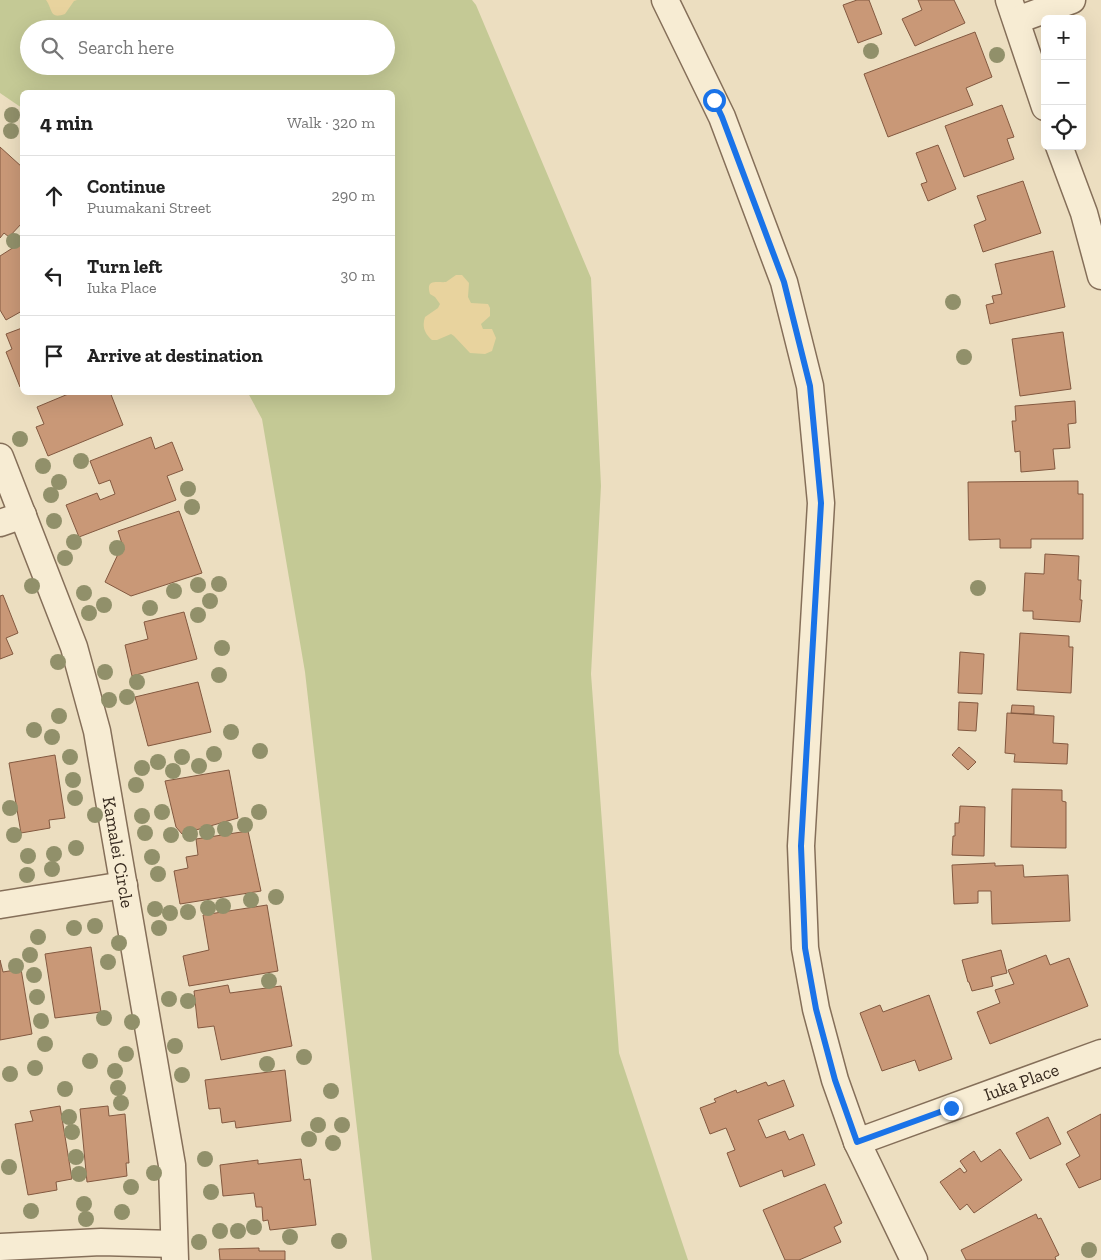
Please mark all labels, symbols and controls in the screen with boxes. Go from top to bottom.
map controls [1041,15,1086,150]
button: + [1041,15,1086,60]
search box [20,20,395,75]
icon: search [38,34,66,62]
text: Search here [78,36,174,59]
button: − [1041,60,1086,105]
route start [703,89,726,112]
button: locate [1041,105,1086,150]
text: 4 min [40,110,93,135]
text: Walk · 320 m [287,113,375,132]
text: Continue [87,175,165,198]
icon: ahead [40,182,68,210]
text: 290 m [332,186,375,205]
text: Puumakani Street [87,198,211,217]
text: Turn left [87,255,162,278]
icon: left [40,262,68,290]
text: 30 m [341,266,375,285]
text: Iuka Place [87,278,157,297]
icon: arrive [40,342,68,370]
text: Arrive at destination [87,344,263,367]
street label: Kamalei Circle [98,795,138,910]
street label: Iuka Place [981,1058,1062,1106]
route end [940,1097,963,1120]

